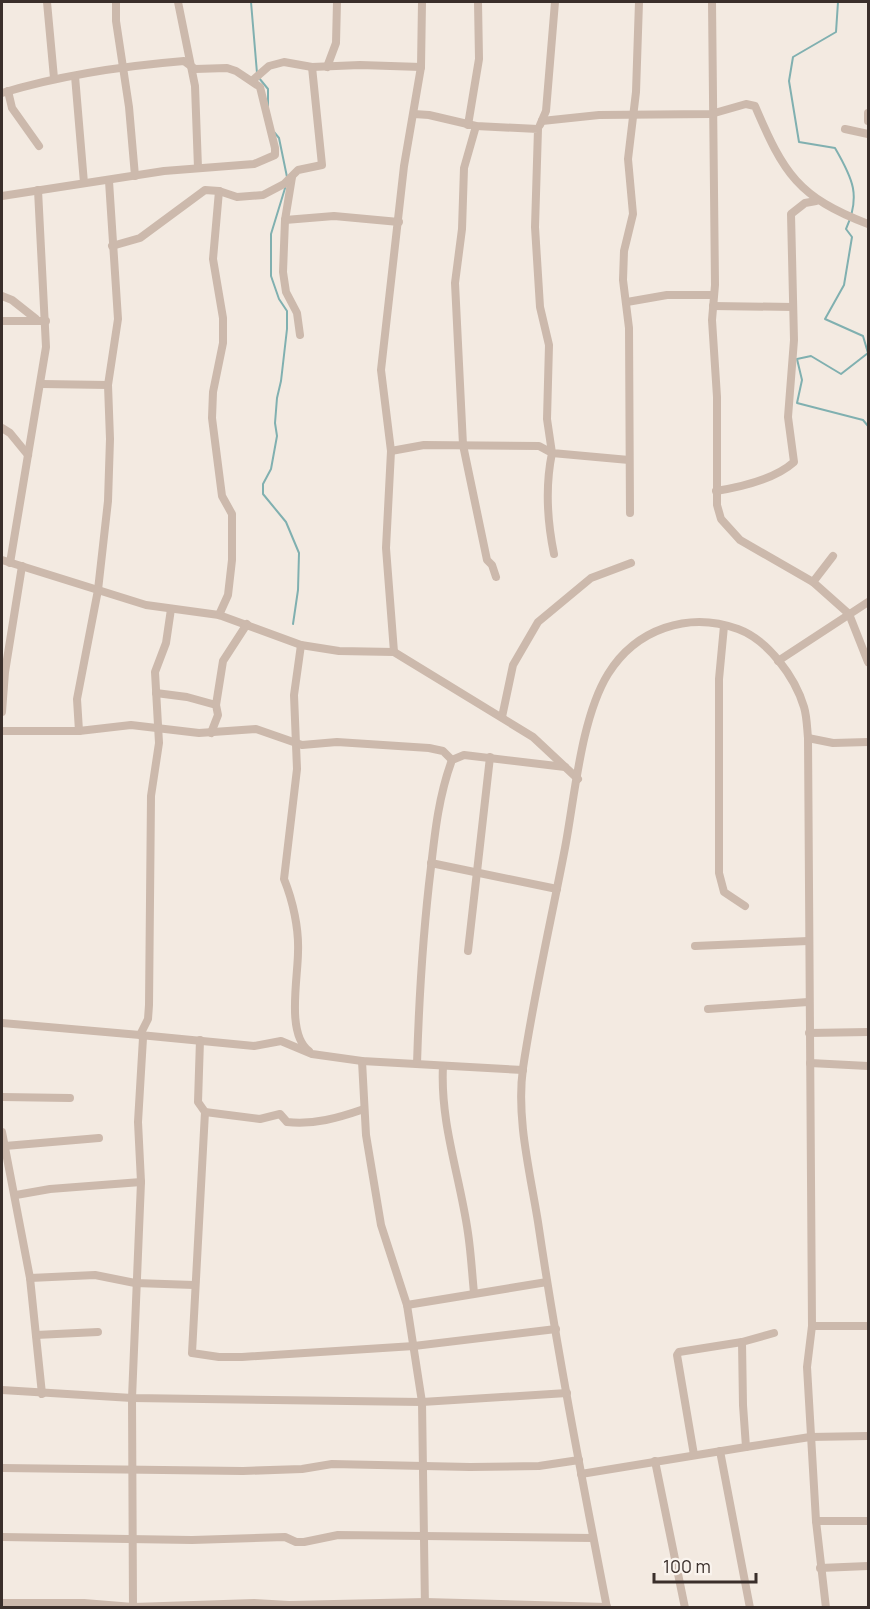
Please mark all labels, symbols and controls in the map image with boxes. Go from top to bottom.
scale bar [654,1546,756,1584]
text: 100 m [663,1554,711,1578]

